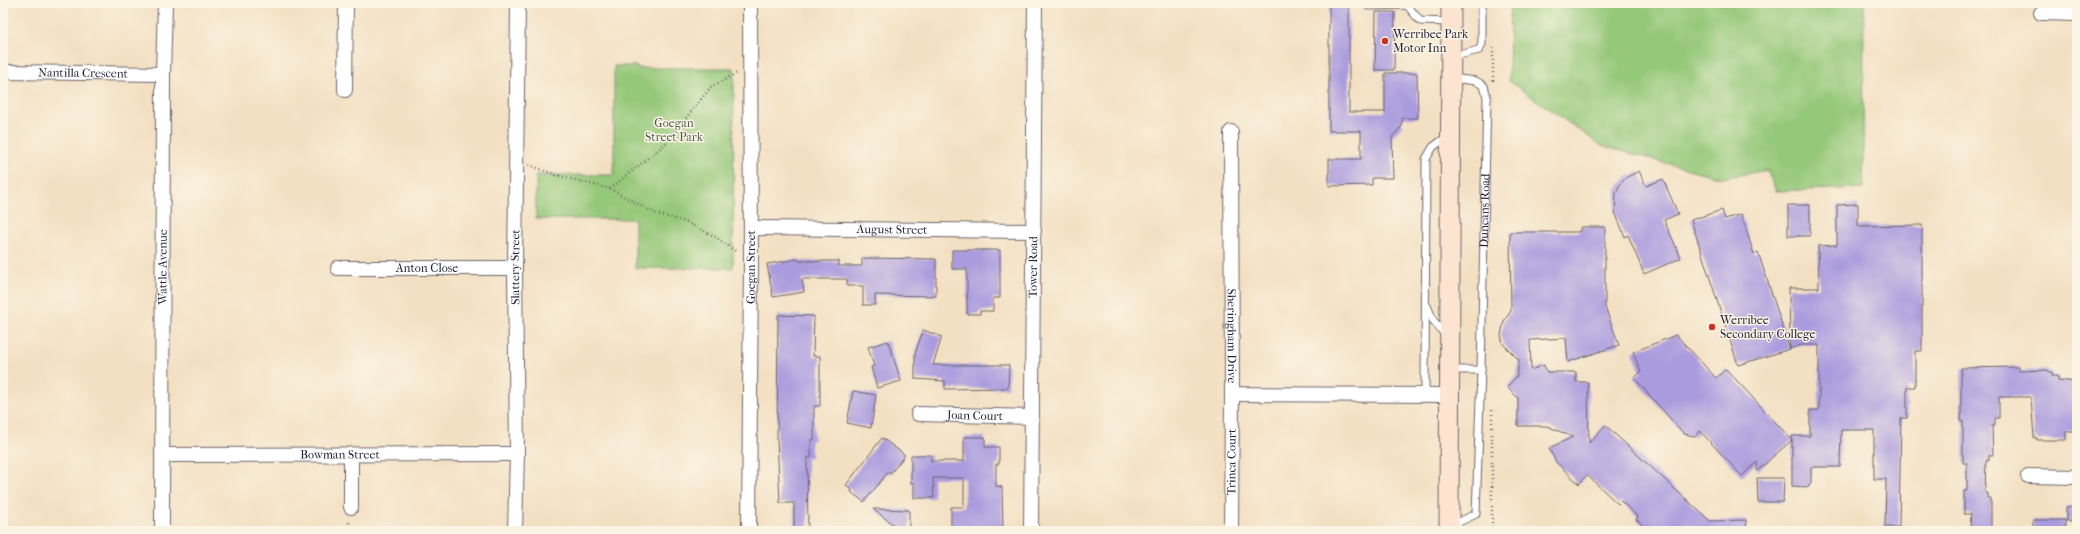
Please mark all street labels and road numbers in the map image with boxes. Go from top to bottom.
street label: Nantilla Crescent [38,65,129,81]
street label: Duncans Road [1477,173,1492,248]
street label: August Street [855,222,928,237]
street label: Wattle Avenue [155,229,170,306]
street label: Slattery Street [508,229,522,305]
street label: Goegan Street [744,229,758,304]
street label: Tower Road [1026,236,1040,298]
street label: Anton Close [395,261,458,275]
street label: Sheringham Drive [1225,288,1239,384]
street label: Joan Court [946,408,1004,423]
street label: Trinca Court [1224,428,1239,495]
street label: Bowman Street [300,447,380,462]

